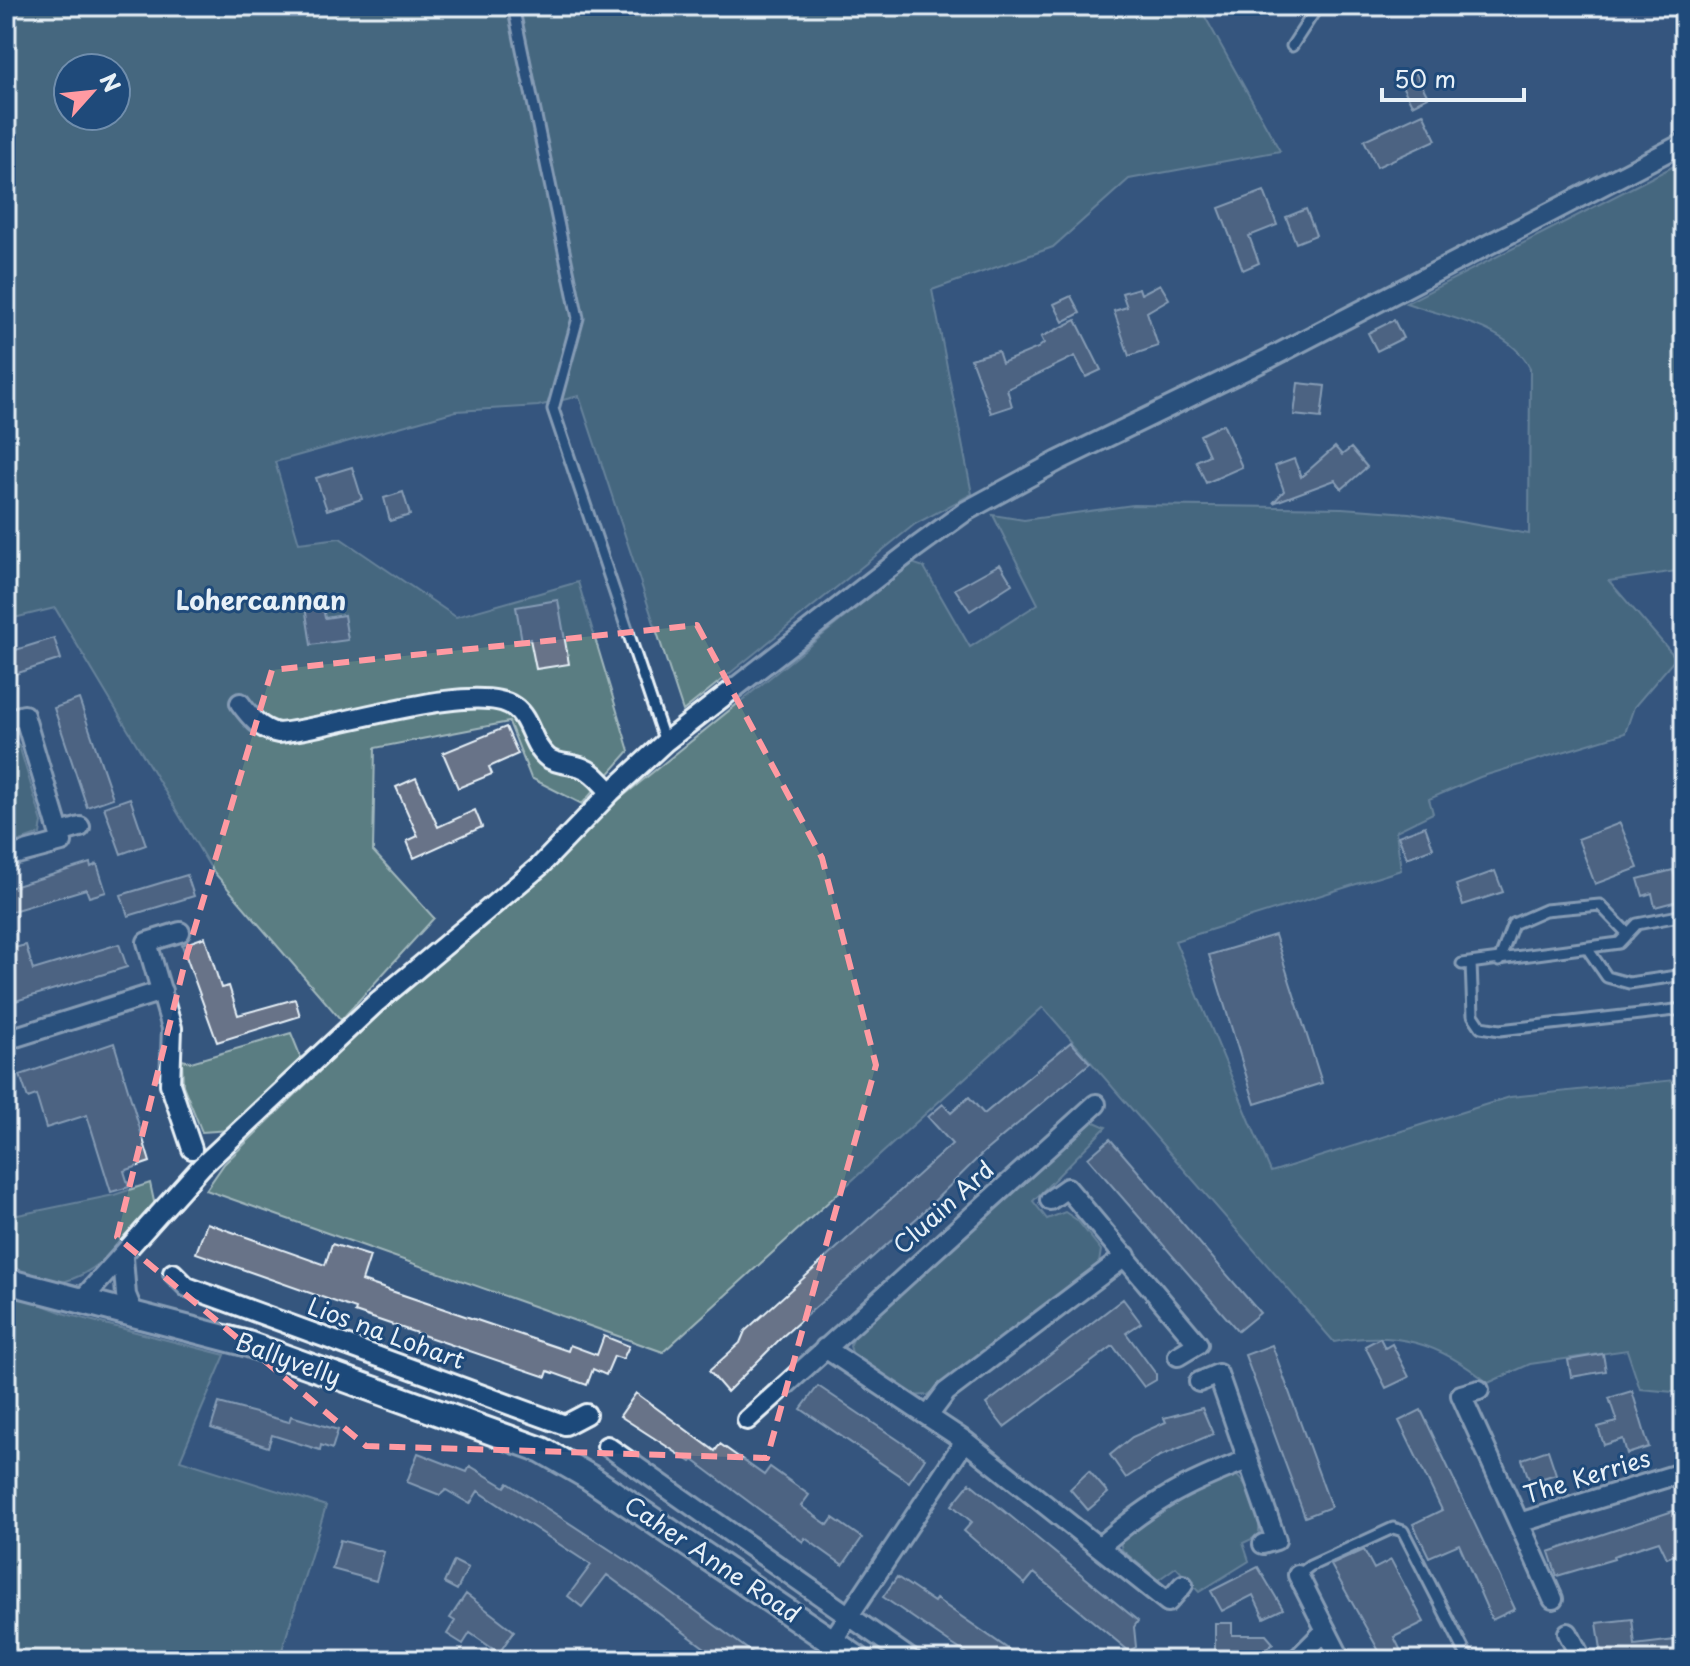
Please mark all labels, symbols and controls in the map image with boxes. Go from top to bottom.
north arrow [52,52,132,132]
scale bar [1382,52,1524,102]
text: 50 m [1394,60,1456,96]
text: N [92,67,130,97]
district label: Lohercannan [176,580,346,619]
street label: Cluain Ard [884,1151,1001,1262]
street label: Lios na Lohart [303,1287,470,1377]
street label: Ballyvelly [231,1322,346,1394]
street label: The Kerries [1519,1439,1654,1511]
street label: Caher Anne Road [618,1486,808,1631]

